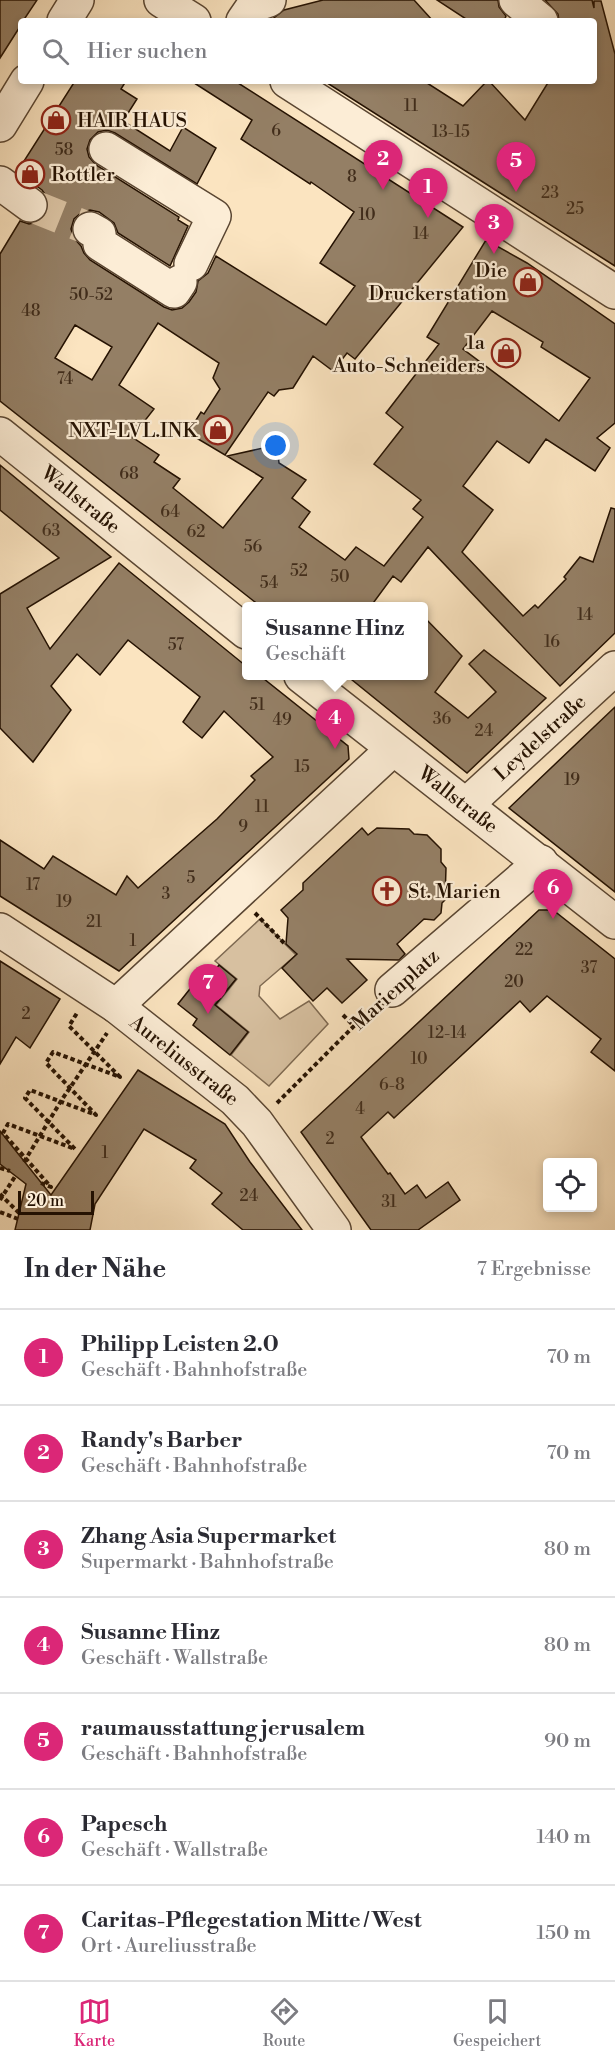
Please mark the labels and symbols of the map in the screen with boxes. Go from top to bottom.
house number: 11 [404,96,418,116]
shop icon: HAIR HAUS [40,104,72,136]
place label: HAIR HAUS [77,109,187,134]
house number: 6 [271,121,281,141]
house number: 13-15 [432,122,470,142]
house number: 58 [55,140,74,160]
pin: 2 [364,140,403,190]
pin: 5 [496,142,536,192]
shop icon: Rottler [14,158,46,190]
place label: Rottler [51,163,115,188]
house number: 8 [347,167,357,187]
pin: 1 [408,168,448,218]
house number: 23 [541,183,559,203]
house number: 25 [566,199,584,219]
pin: 3 [474,204,514,254]
house number: 10 [359,205,376,225]
house number: 14 [413,224,429,244]
place label: Die Druckerstation [368,259,507,307]
shop icon: Die Druckerstation [512,266,544,298]
house number: 50-52 [69,285,113,305]
house number: 48 [21,301,41,321]
place label: 1a Auto-Schneiders [332,331,486,379]
shop icon: 1a Auto-Schneiders [490,337,522,369]
house number: 74 [57,369,74,389]
shop icon: NXT-LVL.INK [202,414,234,446]
place label: NXT-LVL.INK [68,419,198,444]
your location [261,431,290,460]
street label: Wallstraße [34,460,125,540]
house number: 68 [119,464,139,484]
house number: 64 [160,502,180,522]
house number: 63 [42,521,60,541]
house number: 62 [187,522,205,542]
house number: 56 [244,537,263,557]
house number: 52 [290,561,308,581]
house number: 50 [330,567,350,587]
house number: 54 [260,573,279,593]
house number: 14 [577,605,593,625]
house number: 16 [544,632,560,652]
house number: 57 [168,635,184,655]
street label: Leydelstraße [489,690,592,787]
house number: 51 [249,695,265,715]
pin: 4 [316,700,354,749]
house number: 36 [433,709,452,729]
house number: 49 [272,710,292,730]
house number: 24 [475,721,494,741]
house number: 15 [294,757,310,777]
street label: Wallstraße [412,761,503,840]
house number: 19 [564,770,580,790]
house number: 11 [255,797,269,817]
house number: 9 [238,817,248,837]
house number: 5 [187,868,196,888]
pin: 6 [534,870,572,919]
house number: 17 [26,875,40,895]
church icon: St. Marien [371,875,403,907]
place label: St. Marien [408,880,501,905]
house number: 3 [162,884,171,904]
house number: 19 [56,892,72,912]
house number: 21 [86,912,102,932]
house number: 1 [130,931,137,951]
house number: 22 [515,940,533,960]
street label: Marienplatz [347,944,445,1036]
house number: 37 [581,958,597,978]
pin: 7 [188,964,228,1014]
house number: 20 [504,972,524,992]
house number: 2 [21,1004,31,1024]
street label: Aureliusstraße [123,1010,243,1112]
house number: 12-14 [428,1023,467,1043]
house number: 10 [411,1049,428,1069]
house number: 6-8 [379,1075,405,1095]
house number: 4 [355,1099,365,1119]
house number: 2 [325,1129,335,1149]
house number: 1 [102,1143,109,1163]
house number: 24 [240,1186,259,1206]
scale bar [18,1188,94,1216]
house number: 31 [381,1192,397,1212]

